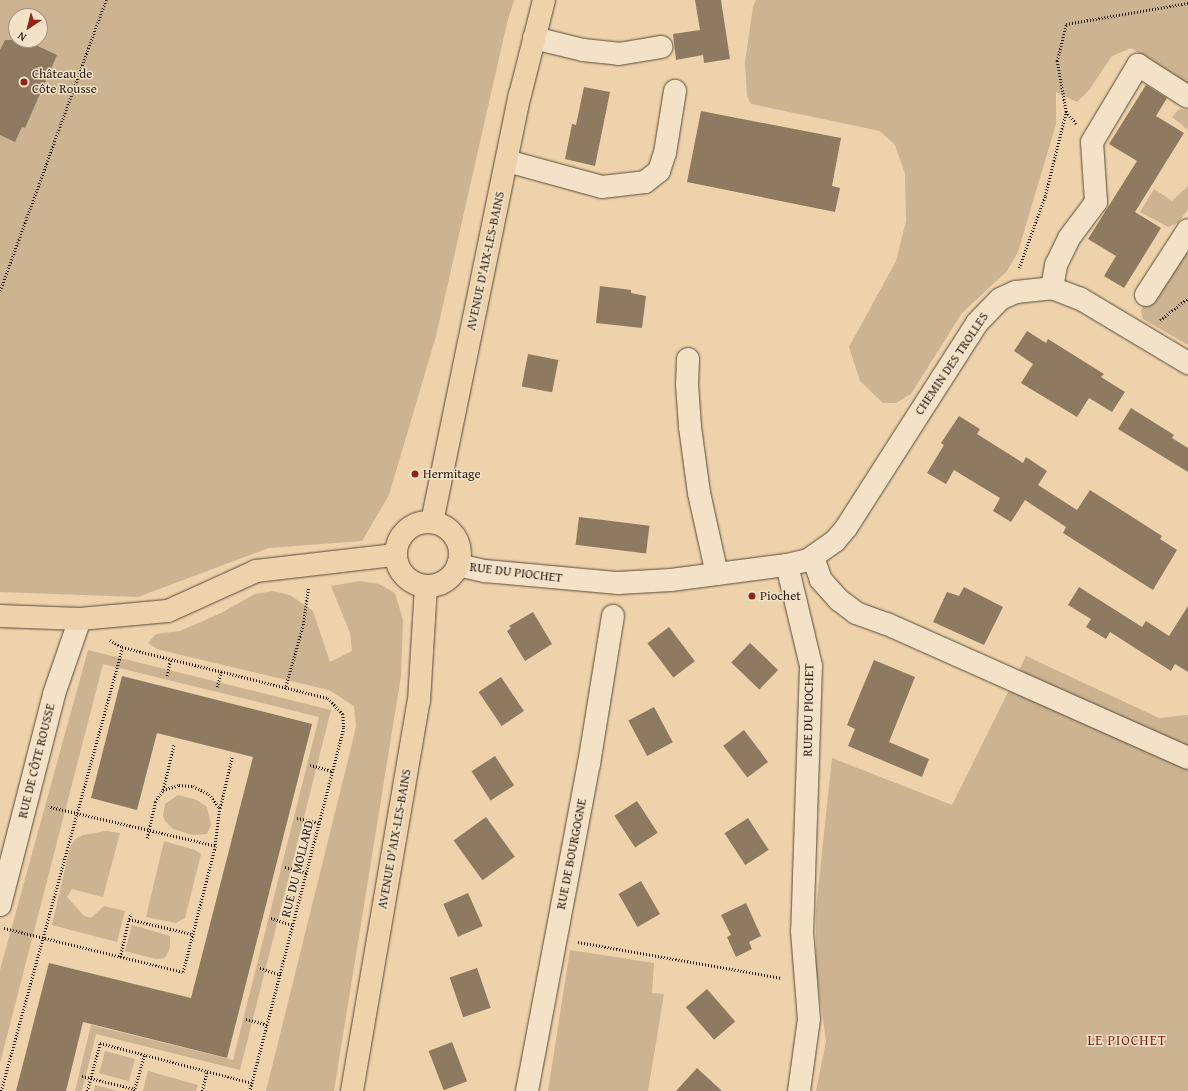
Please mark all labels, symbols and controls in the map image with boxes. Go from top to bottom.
north arrow [8,8,48,48]
text: N [14,28,29,46]
place label: Château de Côte Rousse [32,67,97,98]
marker: Château de Côte Rousse [19,77,29,87]
street label: AVENUE D'AIX-LES-BAINS [464,190,508,332]
street label: CHEMIN DES TROLLES [912,310,992,418]
place label: Hermitage [423,466,481,482]
marker: Hermitage [410,469,420,479]
street label: RUE DU PIOCHET [469,560,563,586]
place label: Piochet [760,588,801,604]
marker: Piochet [747,591,757,601]
street label: RUE DU PIOCHET [800,663,818,757]
street label: RUE DE CÔTE ROUSSE [15,702,59,820]
street label: AVENUE D'AIX-LES-BAINS [375,768,415,910]
street label: RUE DE BOURGOGNE [554,797,590,911]
street label: RUE DU MOLLARD [278,819,318,919]
district label: LE PIOCHET [1087,1032,1167,1048]

